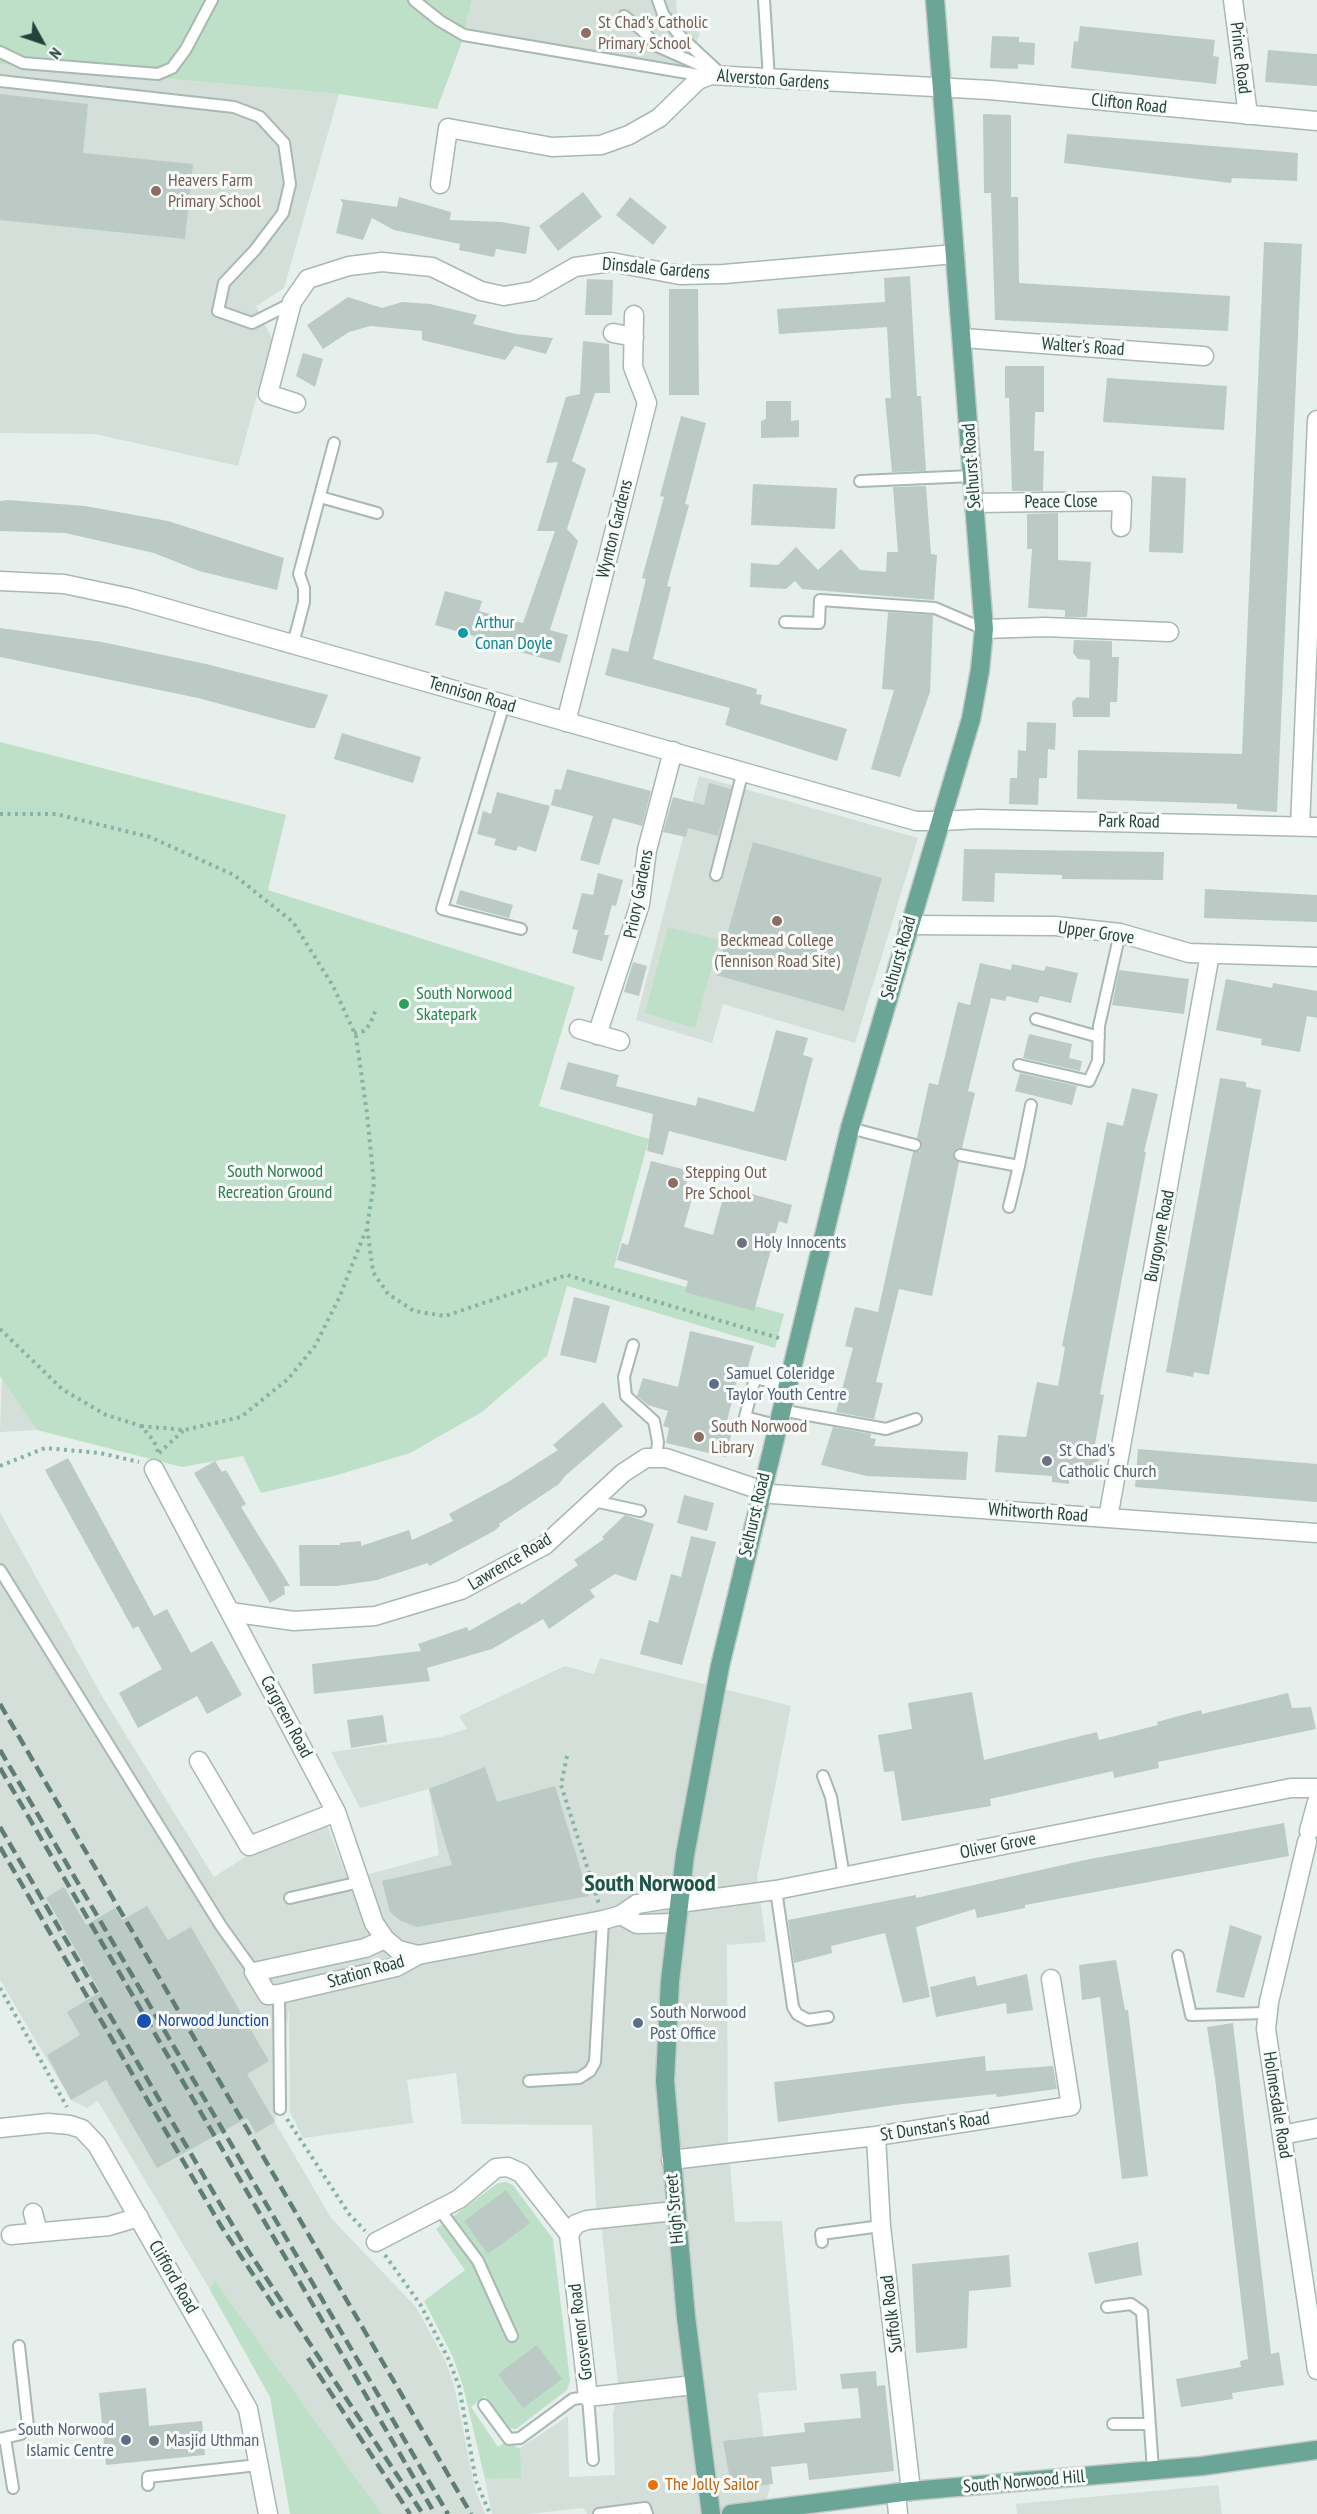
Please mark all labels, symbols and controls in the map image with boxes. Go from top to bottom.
north arrow [12,12,72,72]
place label: St Chad's Catholic Primary School [598,12,708,54]
street label: Prince Road [1225,21,1255,95]
marker: St Chad's Catholic Primary School [579,26,593,40]
text: N [45,44,66,63]
street label: Alverston Gardens [716,65,830,95]
street label: Clifton Road [1090,89,1168,119]
place label: Heavers Farm Primary School [168,170,261,213]
marker: Heavers Farm Primary School [149,184,163,198]
street label: Dinsdale Gardens [601,254,711,284]
street label: Walter's Road [1041,333,1125,361]
street label: Selhurst Road [958,423,986,509]
street label: Wynton Gardens [592,477,638,581]
street label: Peace Close [1024,491,1098,513]
place label: Arthur Conan Doyle [475,612,553,654]
marker: Arthur Conan Doyle [456,626,470,640]
street label: Tennison Road [426,672,518,718]
street label: Park Road [1098,811,1160,833]
street label: Priory Gardens [620,848,658,940]
marker: Beckmead College (Tennison Road Site) [770,914,784,928]
street label: Selhurst Road [877,914,921,1002]
street label: Upper Grove [1056,917,1136,949]
place label: Beckmead College (Tennison Road Site) [714,930,840,972]
place label: South Norwood Skatepark [416,983,512,1026]
marker: South Norwood Skatepark [397,997,411,1011]
park label: South Norwood Recreation Ground [218,1161,332,1204]
place label: Stepping Out Pre School [685,1162,767,1204]
marker: Stepping Out Pre School [666,1176,680,1190]
street label: Burgoyne Road [1141,1188,1179,1284]
place label: Holy Innocents [754,1232,846,1254]
marker: Holy Innocents [735,1236,749,1250]
place label: Samuel Coleridge Taylor Youth Centre [726,1363,847,1406]
marker: Samuel Coleridge Taylor Youth Centre [707,1377,721,1391]
place label: South Norwood Library [711,1416,807,1458]
marker: South Norwood Library [692,1430,706,1444]
place label: St Chad's Catholic Church [1059,1440,1156,1482]
marker: St Chad's Catholic Church [1040,1454,1054,1468]
street label: Selhurst Road [735,1471,775,1559]
street label: Whitworth Road [987,1499,1089,1527]
street label: Lawrence Road [464,1529,556,1595]
street label: Cargreen Road [255,1672,317,1762]
street label: Oliver Grove [958,1828,1038,1864]
district label: South Norwood [584,1870,716,1898]
street label: Station Road [325,1951,407,1993]
place label: South Norwood Post Office [650,2002,746,2044]
place label: Norwood Junction [158,2010,269,2032]
marker: Norwood Junction [135,2012,153,2030]
marker: South Norwood Post Office [631,2016,645,2030]
street label: Holmesdale Road [1258,2050,1296,2160]
street label: St Dunstan's Road [879,2108,991,2146]
street label: High Street [661,2173,689,2245]
street label: Clifford Road [144,2237,202,2317]
street label: Suffolk Road [877,2274,907,2354]
street label: Grosvenor Road [564,2282,598,2382]
place label: South Norwood Islamic Centre [18,2419,114,2462]
place label: Masjid Uthman [166,2430,259,2452]
marker: South Norwood Islamic Centre [119,2433,133,2447]
marker: Masjid Uthman [147,2434,161,2448]
street label: South Norwood Hill [962,2466,1086,2498]
place label: The Jolly Sailor [665,2474,759,2496]
marker: The Jolly Sailor [646,2478,660,2492]

